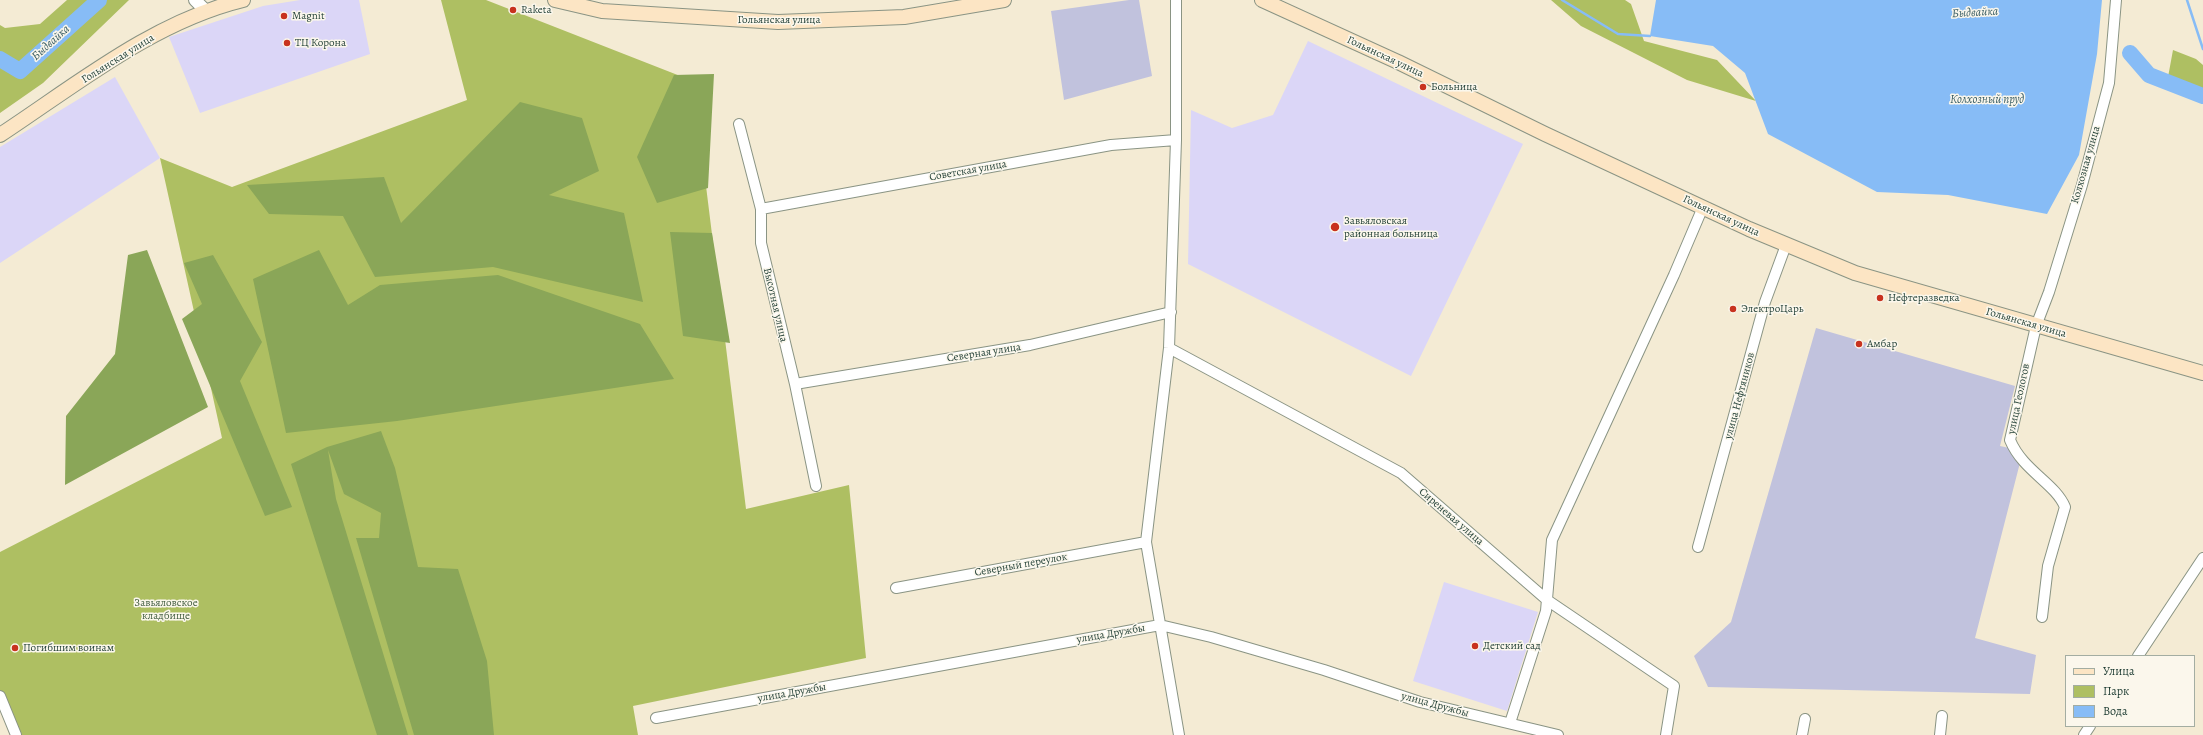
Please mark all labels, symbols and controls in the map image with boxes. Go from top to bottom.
place label: Raketa [521,3,552,17]
marker: Raketa [508,5,518,15]
water label: Быдвайка [1951,5,1999,21]
place label: Magnit [292,9,325,23]
marker: Magnit [279,11,289,21]
street label: Гольянская улица [737,13,821,27]
water label: Быдвайка [29,22,73,64]
street label: Гольянская улица [79,31,157,87]
street label: Гольянская улица [1345,33,1425,81]
place label: ТЦ Корона [295,36,346,50]
marker: ТЦ Корона [282,38,292,48]
place label: Больница [1431,80,1477,94]
marker: Больница [1418,82,1428,92]
water label: Колхозный пруд [1950,93,2024,107]
street label: Колхозная улица [2069,125,2103,205]
street label: Советская улица [928,158,1008,184]
street label: Гольянская улица [1681,192,1761,240]
place label: Завьяловская районная больница [1344,214,1438,240]
marker: Завьяловская районная больница [1329,221,1341,233]
street label: Высотная улица [760,267,790,343]
place label: Нефтеразведка [1888,291,1959,305]
marker: Нефтеразведка [1875,293,1885,303]
place label: ЭлектроЦарь [1741,302,1803,316]
marker: ЭлектроЦарь [1728,304,1738,314]
street label: Гольянская улица [1984,305,2068,341]
place label: Амбар [1867,337,1897,351]
marker: Амбар [1854,339,1864,349]
street label: Северная улица [946,341,1022,365]
street label: улица Нефтяников [1722,351,1758,441]
street label: улица Геологов [2005,362,2033,436]
street label: Сиреневая улица [1416,485,1486,549]
street label: Северный переулок [974,550,1068,580]
park label: Завьяловское кладбище [134,596,198,622]
street label: улица Дружбы [1076,621,1146,647]
place label: Детский сад [1483,639,1541,653]
place label: Погибшим воинам [23,641,114,655]
marker: Детский сад [1470,641,1480,651]
marker: Погибшим воинам [10,643,20,653]
legend [2065,655,2195,727]
text: Улица [2103,663,2134,679]
street label: улица Дружбы [757,680,827,706]
text: Парк [2103,683,2129,699]
street label: улица Дружбы [1400,690,1470,720]
text: Вода [2103,703,2128,719]

